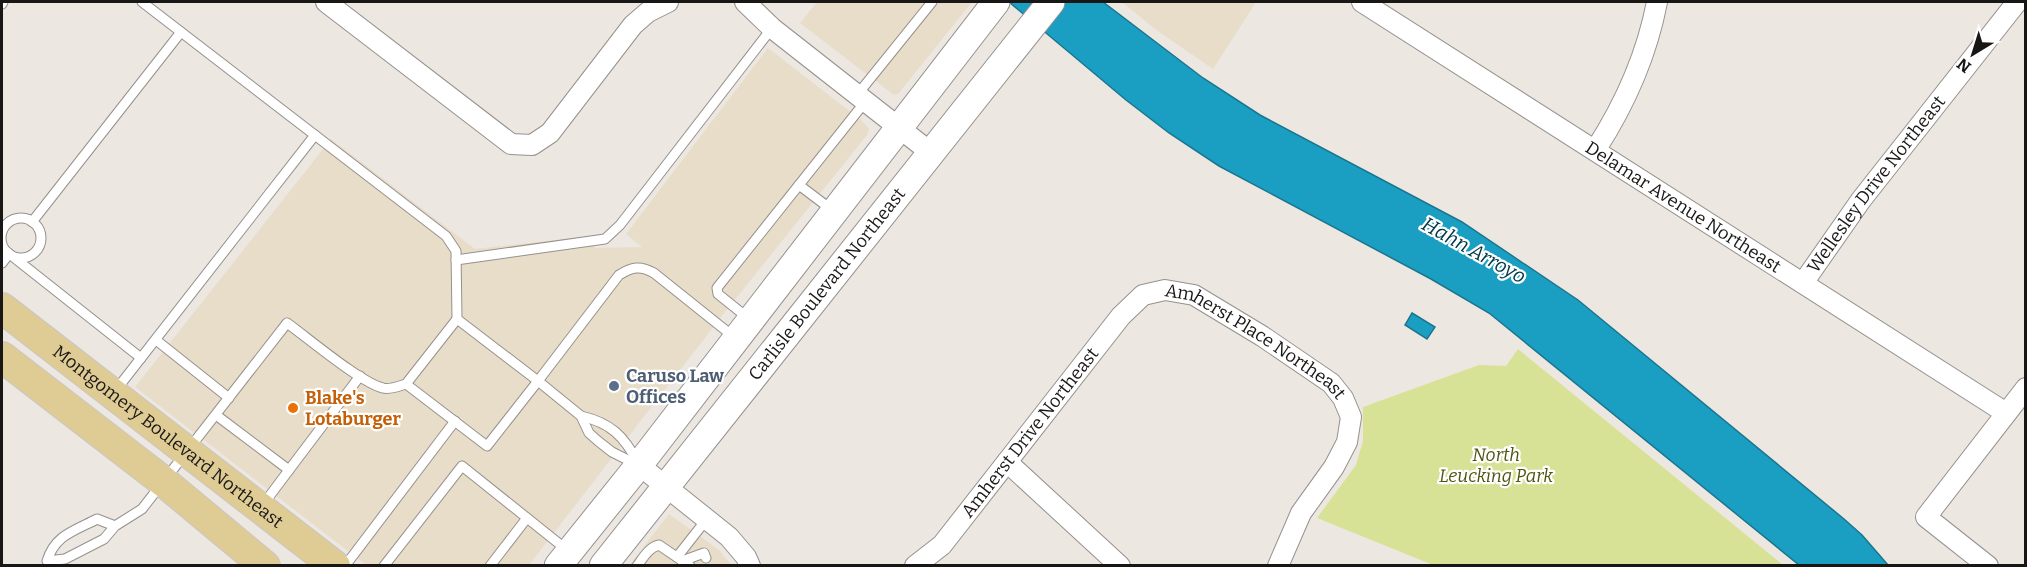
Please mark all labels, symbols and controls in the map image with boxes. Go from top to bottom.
north arrow [1943,24,2003,84]
text: N [1953,54,1975,77]
street label: Wellesley Drive Northeast [1802,91,1950,277]
street label: Delamar Avenue Northeast [1581,136,1785,278]
street label: Carlisle Boulevard Northeast [744,183,910,385]
water label: Hahn Arroyo [1418,212,1530,288]
street label: Amherst Place Northeast [1164,279,1351,404]
street label: Montgomery Boulevard Northeast [48,340,288,533]
street label: Amherst Drive Northeast [957,343,1104,522]
place label: Caruso Law Offices [626,365,725,408]
marker: Caruso Law Offices [607,379,621,393]
place label: Blake's Lotaburger [305,387,401,430]
marker: Blake's Lotaburger [286,401,300,415]
park label: North Leucking Park [1439,444,1553,487]

